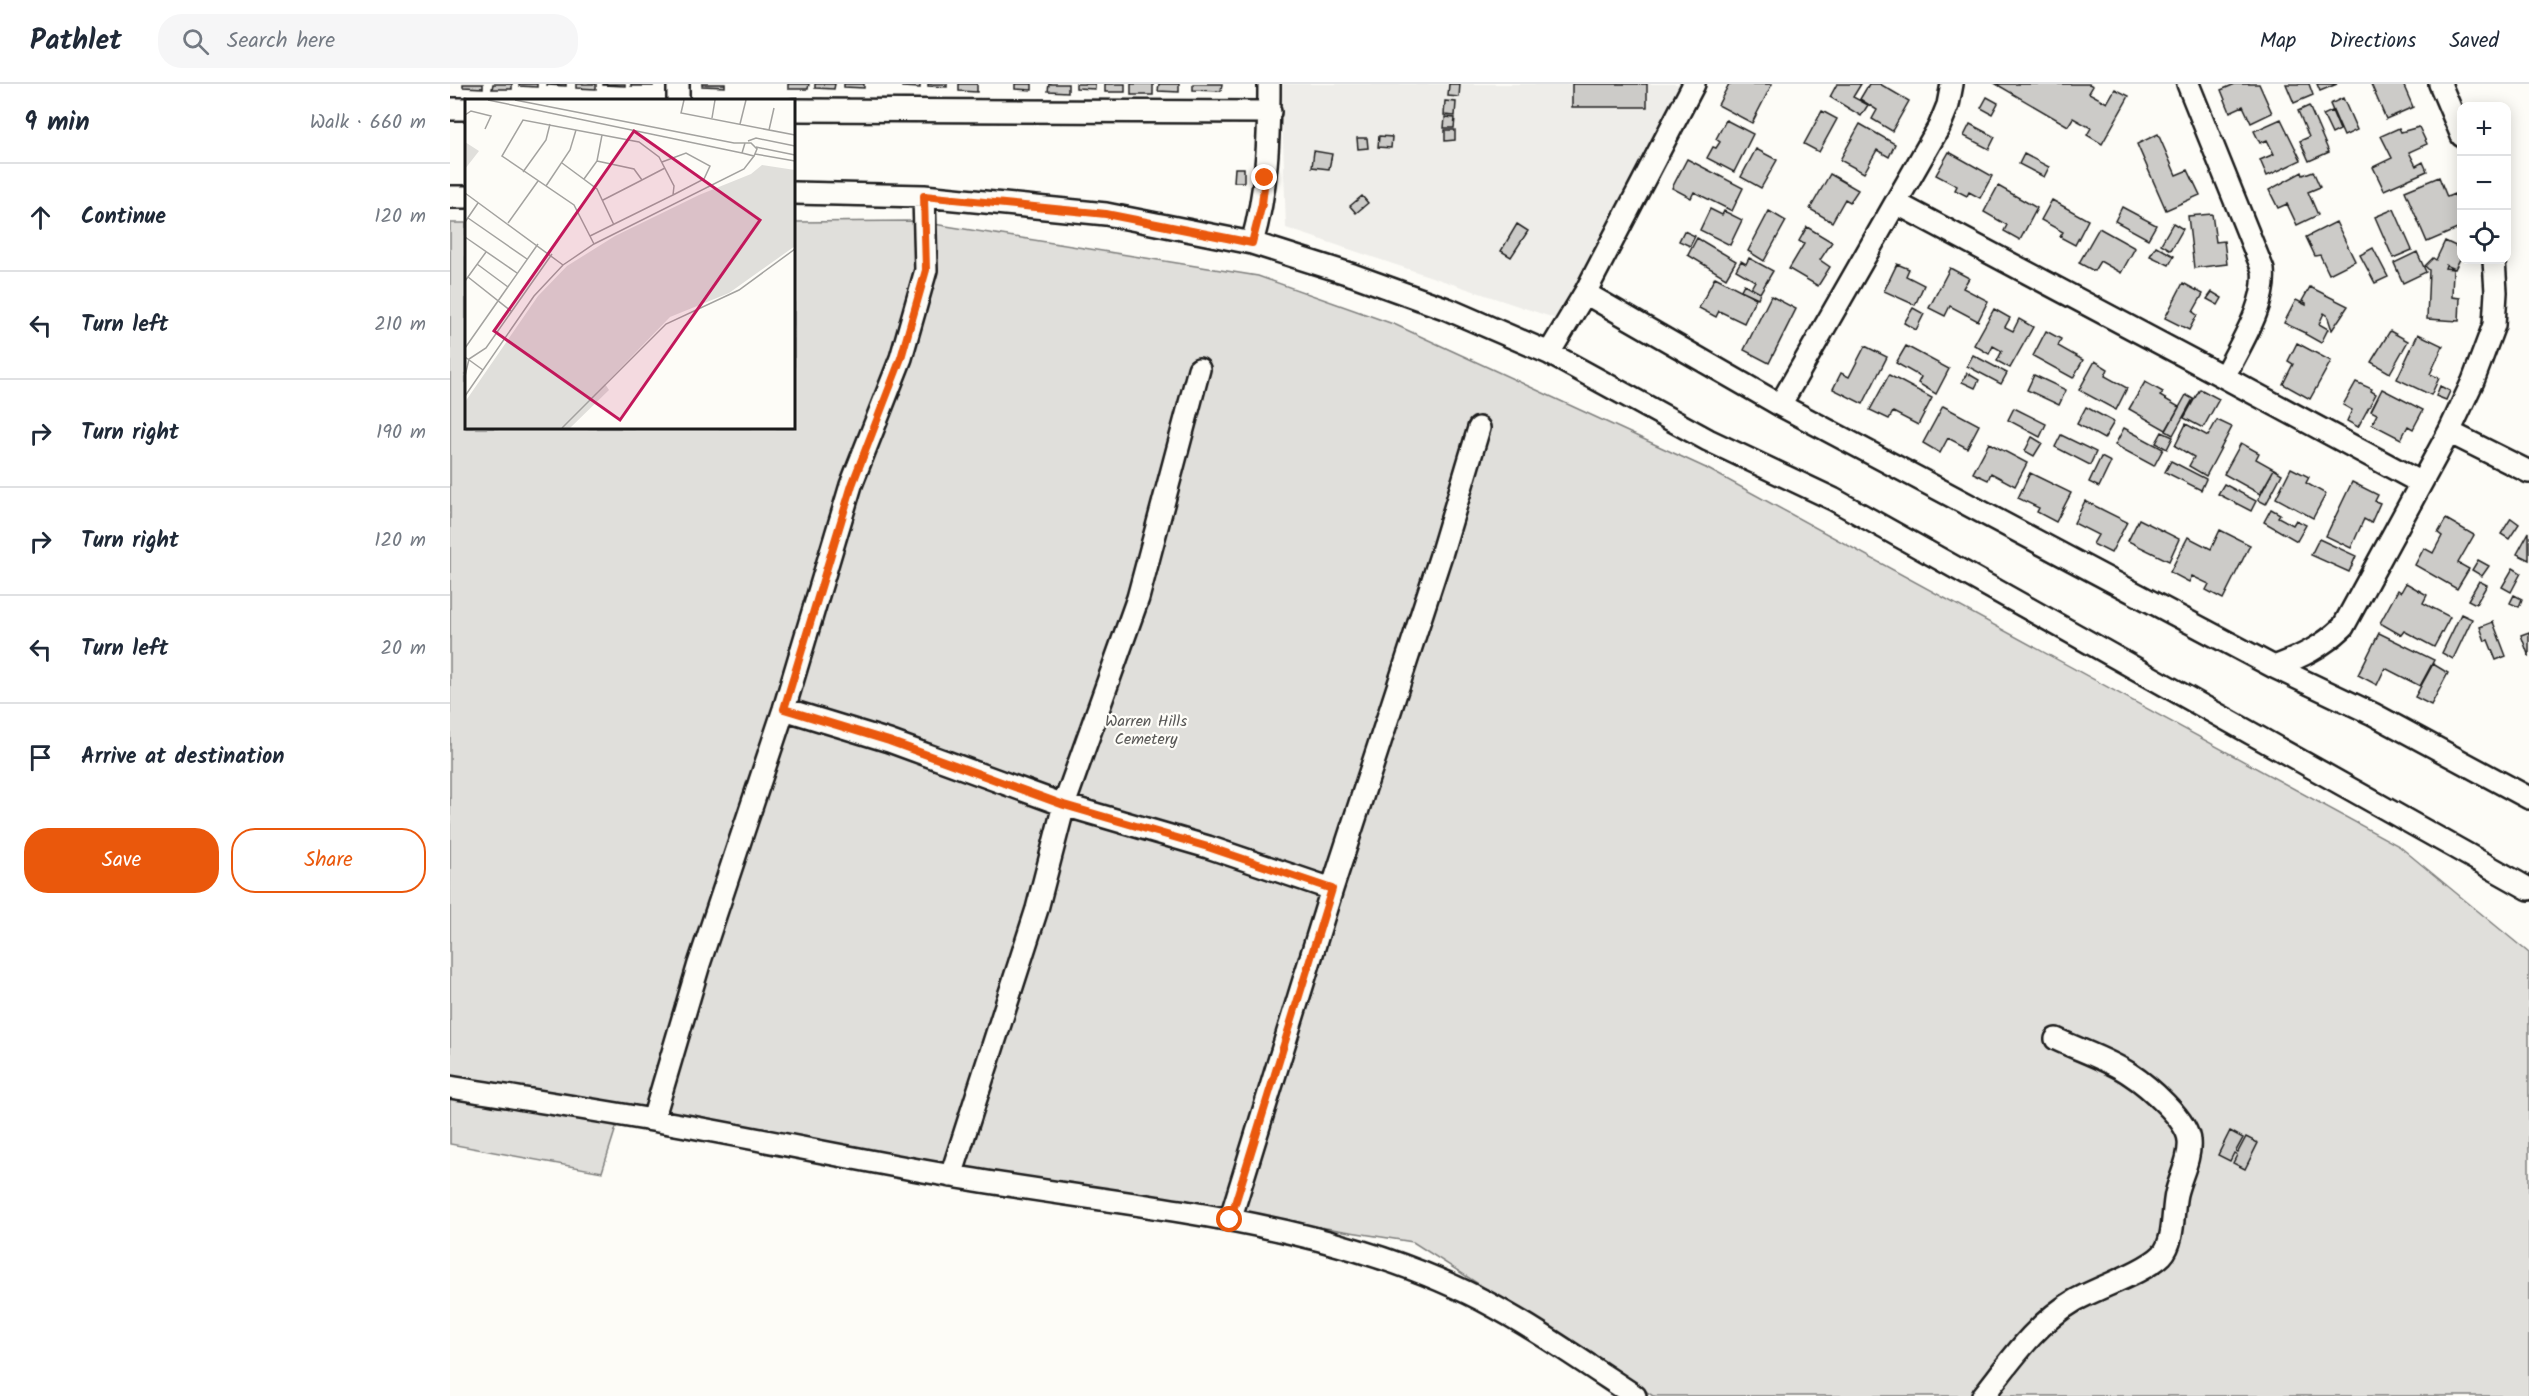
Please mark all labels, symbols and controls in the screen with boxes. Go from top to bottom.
search box [158,14,578,68]
text: Pathlet [30,19,122,64]
text: Search here [227,24,335,59]
icon: search [179,25,212,58]
text: Map [2260,25,2296,58]
text: Directions [2329,25,2416,58]
text: Saved [2449,25,2499,58]
inset map [465,99,795,429]
text: 9 min [24,102,90,144]
map controls [2457,102,2511,264]
button: + [2457,102,2511,156]
text: Walk · 660 m [310,107,426,139]
button: − [2457,156,2511,210]
route end [1251,164,1277,190]
text: Continue [81,200,166,235]
icon: ahead [24,201,57,234]
text: 120 m [374,201,426,233]
button: locate [2457,210,2511,264]
text: Turn left [81,308,168,343]
icon: left [24,309,57,342]
text: 210 m [374,309,426,341]
text: Turn right [81,416,179,451]
icon: right [24,417,57,450]
text: 190 m [376,417,426,449]
text: Turn right [81,524,179,559]
icon: right [24,525,57,558]
text: 120 m [374,525,426,557]
text: Turn left [81,632,168,667]
icon: left [24,633,57,666]
text: 20 m [380,633,426,665]
park label: Warren Hills Cemetery [1105,709,1187,752]
text: Arrive at destination [81,740,284,775]
icon: arrive [24,741,57,774]
button: Save [24,828,219,893]
button: Share [231,828,426,893]
route start [1216,1206,1242,1232]

